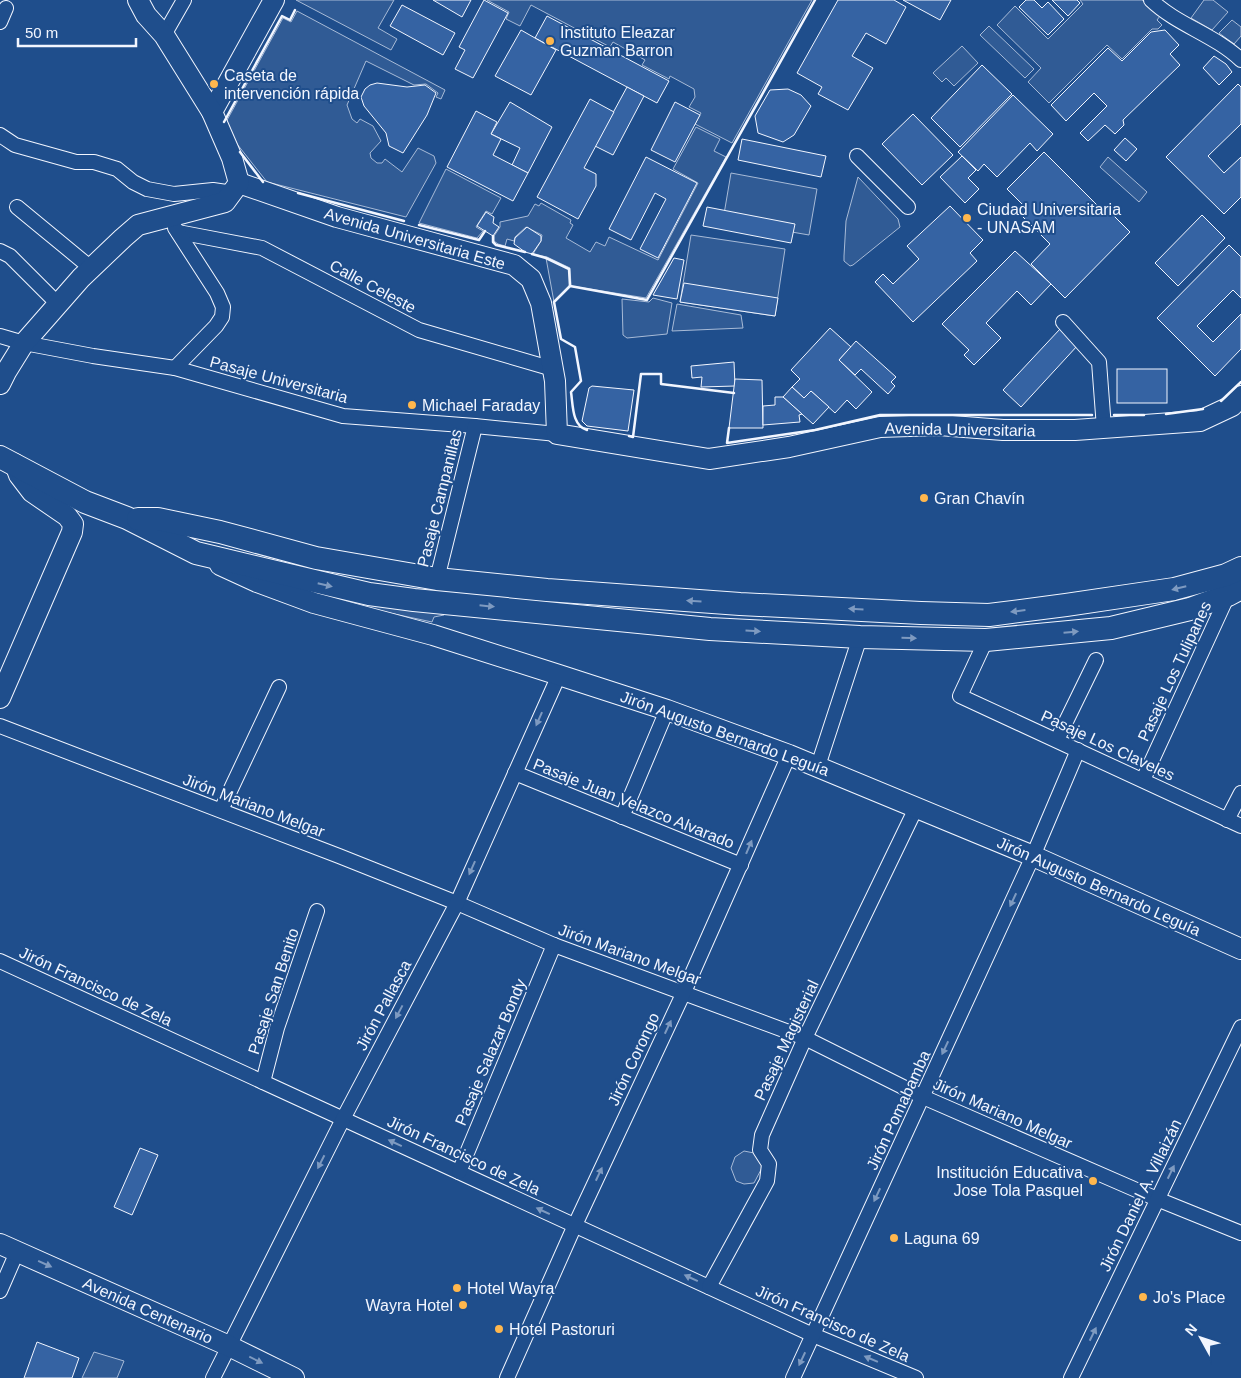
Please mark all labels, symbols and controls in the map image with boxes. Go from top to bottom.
scale bar [18,15,135,47]
text: 50 m [25,24,58,41]
place label: Instituto Eleazar Guzman Barron [560,24,675,59]
marker: Instituto Eleazar Guzman Barron [544,35,556,47]
place label: Caseta de intervención rápida [224,67,359,102]
marker: Caseta de intervención rápida [208,78,220,90]
place label: Ciudad Universitaria - UNASAM [977,201,1121,236]
street label: Avenida Universitaria Este [322,204,507,272]
marker: Ciudad Universitaria - UNASAM [961,212,973,224]
street label: Calle Celeste [327,257,419,316]
street label: Pasaje Universitaria [208,353,350,406]
place label: Michael Faraday [422,397,540,414]
marker: Michael Faraday [406,399,418,411]
street label: Avenida Universitaria [884,420,1036,439]
street label: Pasaje Campanillas [414,427,465,569]
place label: Gran Chavín [934,490,1025,507]
marker: Gran Chavín [918,492,930,504]
one-way arrow [318,581,333,589]
one-way arrow [1172,584,1187,592]
one-way arrow [686,596,702,604]
street label: Pasaje Los Tulipanes [1135,599,1214,744]
one-way arrow [479,602,495,610]
one-way arrow [848,605,864,613]
one-way arrow [1010,607,1026,615]
one-way arrow [745,628,761,636]
one-way arrow [1063,628,1079,636]
one-way arrow [901,634,917,642]
street label: Jirón Augusto Bernardo Leguía [618,688,831,779]
street label: Pasaje Los Claveles [1039,707,1177,784]
one-way arrow [534,712,542,726]
street label: Pasaje Juan Velazco Alvarado [531,755,737,852]
street label: Jirón Mariano Melgar [181,771,328,841]
street label: Jirón Augusto Bernardo Leguía [995,834,1203,939]
one-way arrow [746,840,754,854]
one-way arrow [468,861,476,875]
one-way arrow [1009,893,1017,907]
street label: Jirón Mariano Melgar [556,921,704,988]
street label: Pasaje San Benito [245,926,302,1056]
street label: Jirón Francisco de Zela [17,944,175,1029]
street label: Jirón Pallasca [353,957,414,1053]
street label: Pasaje Salazar Bondy [452,976,529,1128]
street label: Pasaje Magisterial [751,977,822,1103]
one-way arrow [395,1005,403,1020]
street label: Jirón Corongo [605,1010,662,1108]
one-way arrow [664,1020,672,1034]
one-way arrow [941,1040,950,1055]
street label: Jirón Pomabamba [863,1048,934,1173]
street label: Jirón Mariano Melgar [931,1075,1076,1152]
street label: Jirón Francisco de Zela [385,1113,543,1198]
street label: Jirón Daniel A. Villaizán [1096,1116,1185,1274]
one-way arrow [388,1138,402,1146]
one-way arrow [317,1155,325,1170]
place label: Institución Educativa Jose Tola Pasquel [936,1164,1083,1199]
one-way arrow [1167,1165,1175,1179]
one-way arrow [595,1167,603,1181]
marker: Institución Educativa Jose Tola Pasquel [1087,1175,1099,1187]
one-way arrow [873,1188,881,1202]
one-way arrow [536,1206,550,1214]
place label: Laguna 69 [904,1230,980,1247]
marker: Laguna 69 [888,1232,900,1244]
one-way arrow [38,1261,52,1269]
street label: Avenida Centenario [80,1274,215,1347]
one-way arrow [684,1274,698,1282]
place label: Hotel Wayra [467,1280,555,1297]
marker: Hotel Wayra [451,1282,463,1294]
street label: Jirón Francisco de Zela [753,1282,912,1365]
place label: Jo's Place [1153,1289,1226,1306]
marker: Jo's Place [1137,1291,1149,1303]
place label: Wayra Hotel [366,1297,453,1314]
marker: Wayra Hotel [457,1299,469,1311]
north arrow [1176,1313,1226,1363]
place label: Hotel Pastoruri [509,1321,615,1338]
text: N [1182,1321,1200,1339]
marker: Hotel Pastoruri [493,1323,505,1335]
one-way arrow [1089,1327,1097,1341]
one-way arrow [798,1352,806,1366]
one-way arrow [863,1355,878,1363]
one-way arrow [249,1356,264,1364]

